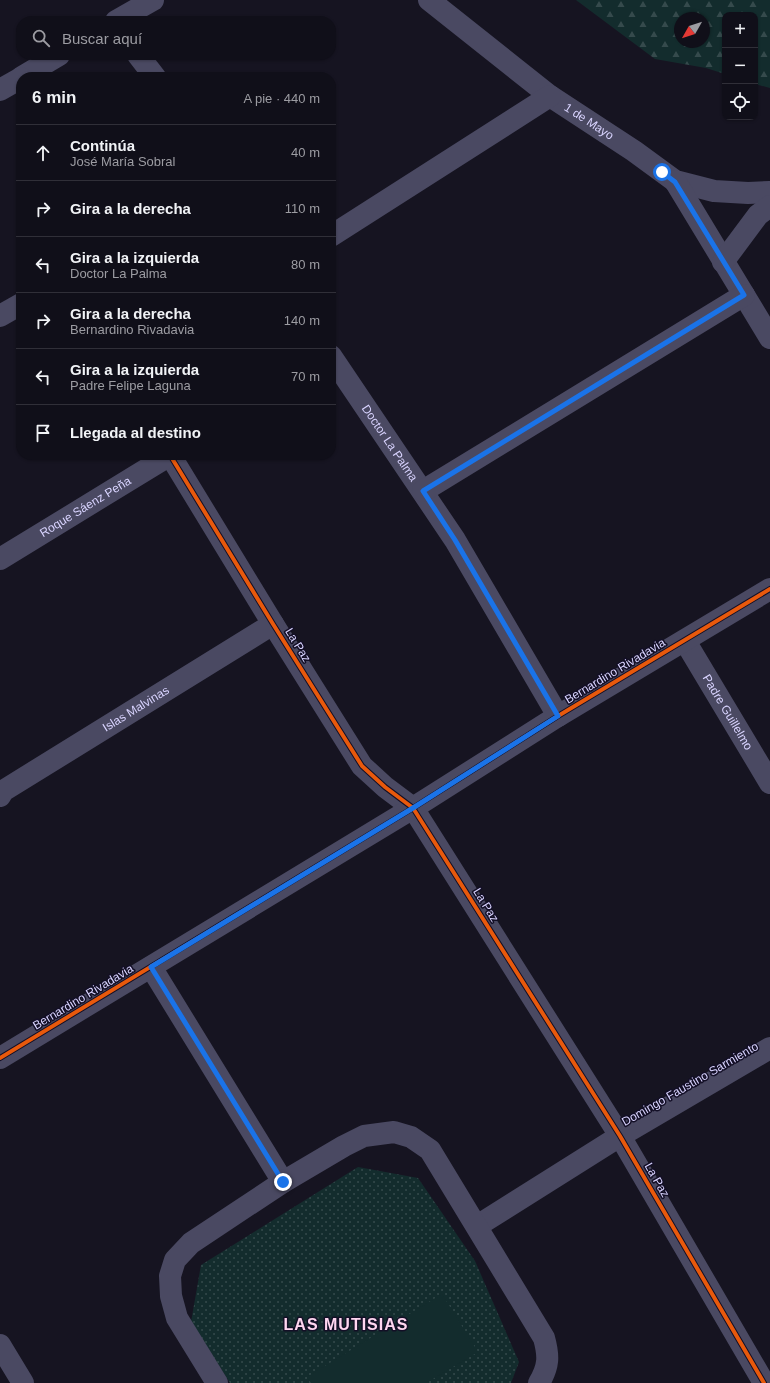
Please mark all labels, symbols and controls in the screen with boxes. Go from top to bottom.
north arrow [674,12,710,48]
map controls [722,12,758,120]
button: + [722,12,758,48]
search box [16,16,336,60]
icon: search [30,27,52,49]
text: Buscar aquí [62,30,142,47]
button: − [722,48,758,84]
button: locate [722,84,758,120]
text: 6 min [32,88,76,107]
text: A pie · 440 m [243,91,320,106]
street label: 1 de Mayo [562,100,617,143]
text: Continúa [70,137,135,154]
icon: ahead [32,142,54,164]
text: 40 m [291,145,320,160]
text: José María Sobral [70,154,176,169]
route start [653,163,671,181]
icon: right [32,198,54,220]
text: Gira a la derecha [70,200,191,217]
text: 110 m [285,201,320,216]
text: Gira a la izquierda [70,249,199,266]
icon: left [32,254,54,276]
text: 80 m [291,257,320,272]
text: Doctor La Palma [70,266,167,281]
text: Gira a la derecha [70,305,191,322]
icon: right [32,310,54,332]
text: 140 m [284,313,320,328]
text: Bernardino Rivadavia [70,322,194,337]
text: Gira a la izquierda [70,361,199,378]
icon: left [32,366,54,388]
text: 70 m [291,369,320,384]
text: Padre Felipe Laguna [70,378,191,393]
street label: Doctor La Palma [359,402,421,484]
icon: arrive [32,422,54,444]
text: Llegada al destino [70,424,201,441]
street label: Roque Sáenz Peña [37,473,134,540]
street label: La Paz [282,625,314,665]
street label: Bernardino Rivadavia [562,635,668,707]
street label: Padre Guillelmo [700,672,756,753]
street label: Islas Malvinas [100,683,172,735]
street label: La Paz [470,885,502,925]
street label: Bernardino Rivadavia [30,961,136,1033]
street label: Domingo Faustino Sarmiento [619,1039,761,1129]
street label: La Paz [642,1160,672,1200]
route end [274,1173,292,1191]
district label: LAS MUTISIAS [284,1316,408,1333]

